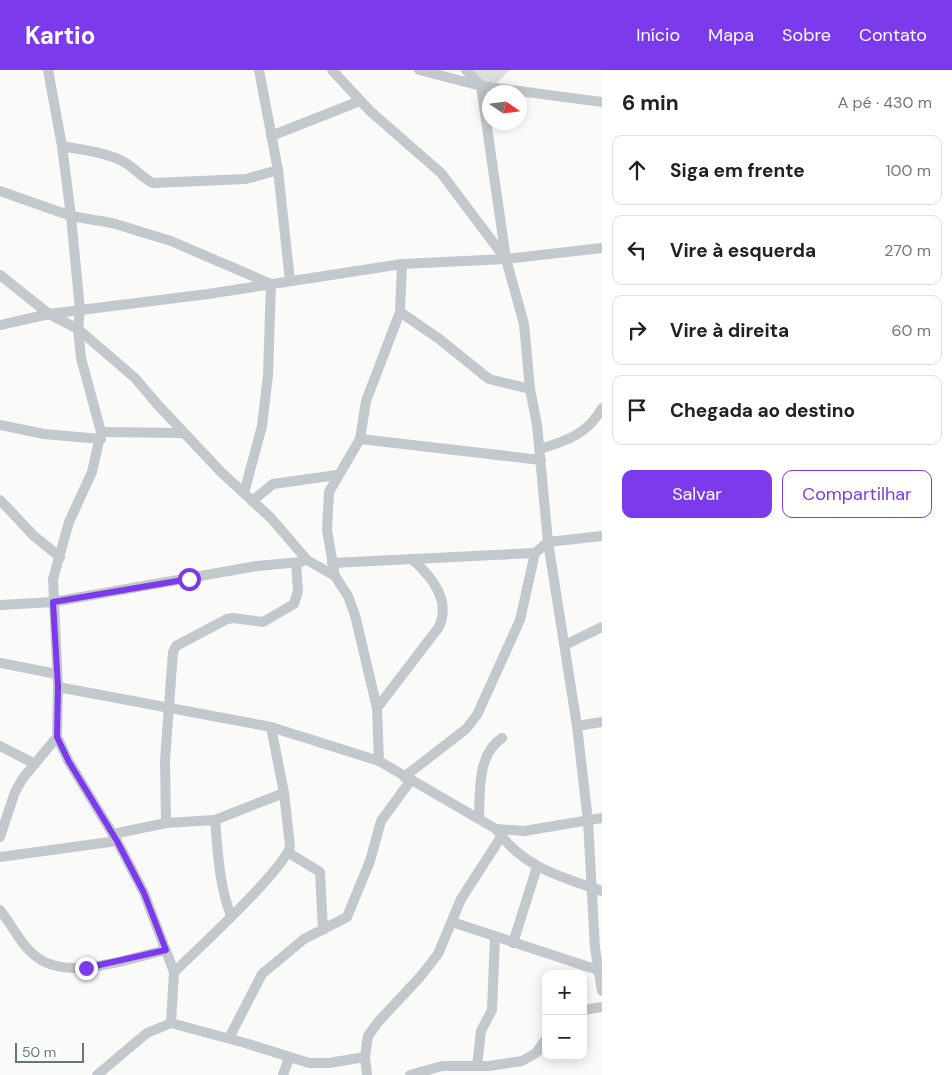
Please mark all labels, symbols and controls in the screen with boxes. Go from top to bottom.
text: Kartio [25,20,95,51]
text: Início [636,23,680,47]
text: Mapa [708,23,754,47]
text: Sobre [782,23,831,47]
text: Contato [859,23,927,47]
north arrow [482,85,527,130]
text: 6 min [622,89,679,117]
text: A pé · 430 m [838,92,932,113]
icon: ahead [623,156,651,184]
text: Siga em frente [670,158,805,183]
text: 100 m [886,160,931,181]
icon: left [623,236,651,264]
text: Vire à esquerda [670,238,816,263]
text: 270 m [884,240,931,261]
icon: right [623,316,651,344]
text: Vire à direita [670,318,789,343]
text: 60 m [891,320,931,341]
icon: arrive [623,396,651,424]
text: Chegada ao destino [670,398,855,423]
button: Salvar [622,470,772,518]
button: Compartilhar [782,470,932,518]
route start [178,568,201,591]
route end [75,957,98,980]
map controls [542,970,587,1060]
button: + [542,970,587,1015]
button: − [542,1015,587,1060]
scale bar [15,1040,84,1063]
text: 50 m [22,1043,56,1061]

